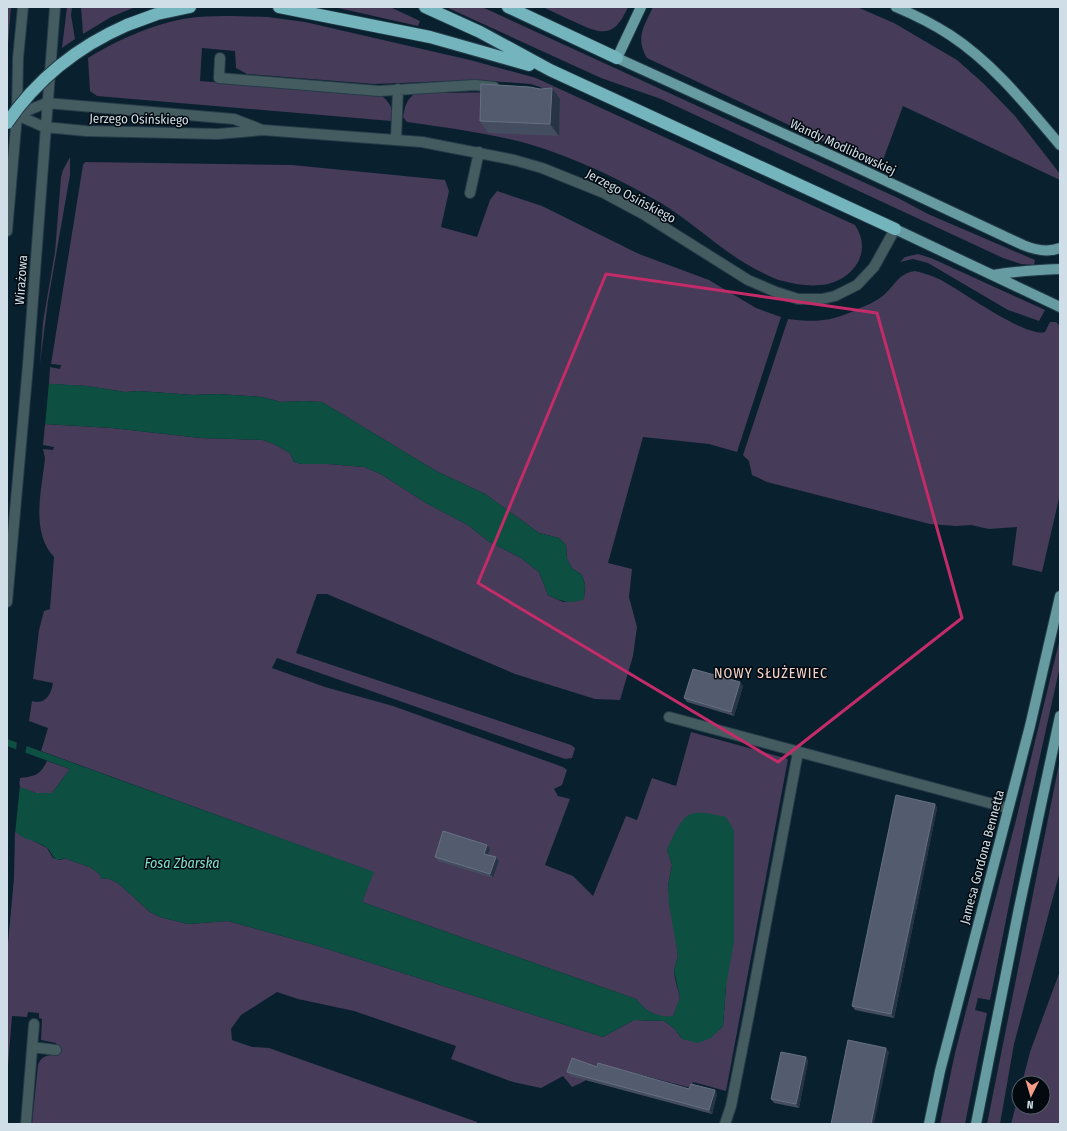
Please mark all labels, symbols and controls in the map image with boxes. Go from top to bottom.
street label: Jerzego Osińskiego [89,111,189,127]
street label: Wandy Modlibowskiej [788,116,898,178]
street label: Jerzego Osińskiego [584,166,679,226]
street label: Wirażowa [12,254,30,306]
district label: NOWY SŁUŻEWIEC [714,665,828,682]
street label: Jamesa Gordona Bennetta [957,788,1007,926]
water label: Fosa Zbarska [144,855,220,872]
north arrow [1011,1075,1051,1115]
text: N [1026,1098,1034,1111]

